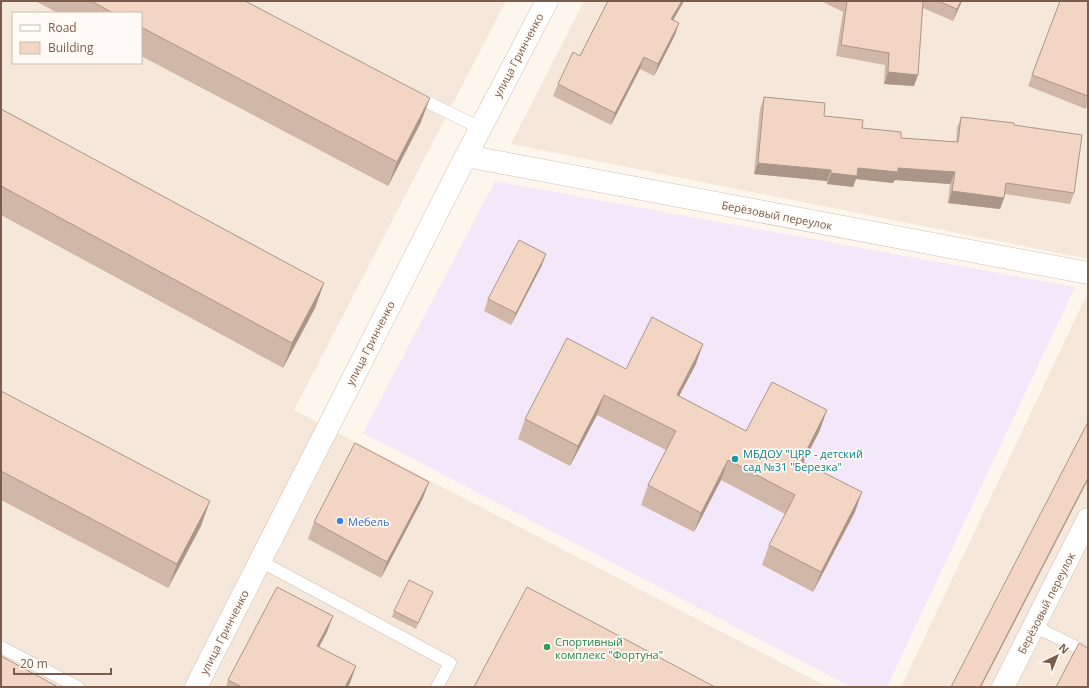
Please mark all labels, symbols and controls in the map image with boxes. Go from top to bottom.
street label: улица Гринченко [490,10,547,100]
legend [12,12,142,64]
text: Road [48,19,77,36]
text: Building [48,39,94,56]
street label: Берёзовый переулок [720,197,834,233]
street label: улица Гринченко [342,298,398,388]
place label: МБДОУ "ЦРР - детский сад №31 "Березка" [743,446,863,474]
marker: МБДОУ "ЦРР - детский сад №31 "Березка" [730,454,740,464]
place label: Мебель [348,514,390,529]
marker: Мебель [335,516,345,526]
street label: Берёзовый переулок [1014,549,1078,656]
street label: улица Гринченко [196,587,252,677]
place label: Спортивный комплекс "Фортуна" [555,634,663,662]
north arrow [1037,636,1077,676]
text: N [1056,640,1073,657]
marker: Спортивный комплекс "Фортуна" [542,642,552,652]
scale bar [14,650,111,676]
text: 20 m [20,655,48,672]

